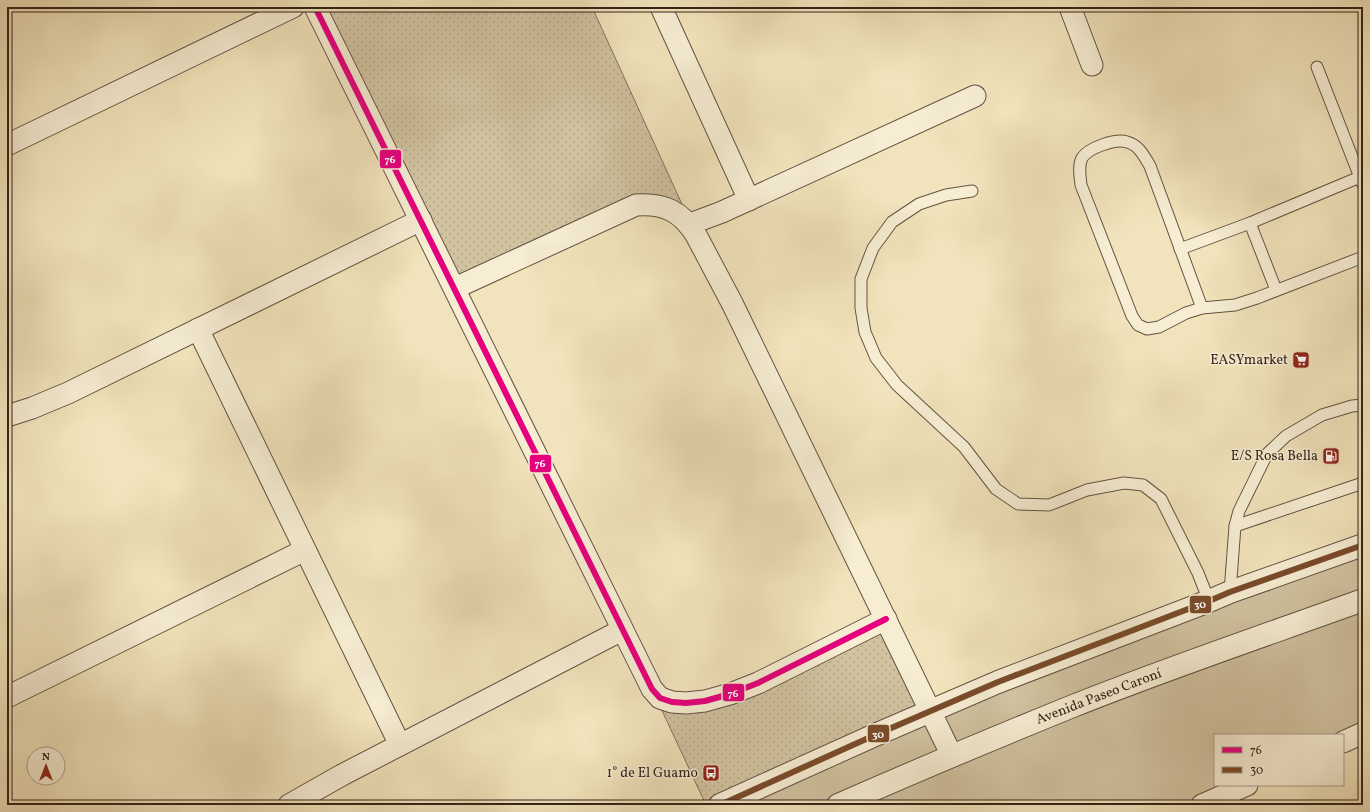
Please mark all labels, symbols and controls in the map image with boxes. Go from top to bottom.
line badge: 76 [379,149,402,169]
text: 76 [384,153,396,168]
supermarket icon: EASYmarket [1291,350,1311,370]
place label: EASYmarket [1210,351,1288,370]
fuel station icon: E/S Rosa Bella [1321,446,1341,466]
place label: E/S Rosa Bella [1231,447,1318,466]
line badge: 76 [529,454,552,473]
text: 76 [534,457,546,472]
line badge: 30 [1189,595,1212,614]
text: 30 [1194,598,1206,613]
street label: Avenida Paseo Caroní [1033,664,1165,730]
line badge: 76 [722,683,745,702]
text: 76 [727,687,739,702]
line badge: 30 [867,724,890,743]
text: 30 [872,728,884,743]
legend [1214,734,1344,786]
text: 76 [1250,743,1262,759]
north arrow [26,746,66,786]
text: N [42,750,50,765]
bus stop icon: 1° de El Guamo [701,763,721,783]
text: 30 [1250,763,1263,779]
place label: 1° de El Guamo [607,764,698,783]

